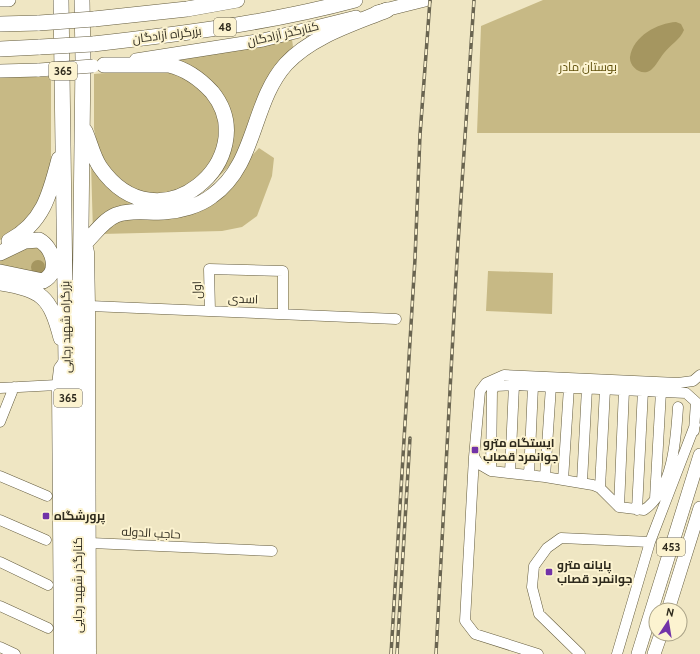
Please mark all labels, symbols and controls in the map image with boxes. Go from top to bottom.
road number: 48 [214,18,236,36]
street label: کنارگذر آزادگان [246,18,320,49]
street label: بزرگراه آزادگان [131,23,202,46]
park label: بوستان مادر [558,59,617,74]
road number: 365 [49,62,77,80]
street label: بزرگراه شهید رجایی [57,281,74,373]
street label: اول [189,281,204,299]
street label: اسدی [228,290,258,307]
road number: 365 [54,389,82,407]
place label: ایستگاه مترو جوانمرد قصاب [483,435,559,465]
marker: ایستگاه مترو جوانمرد قصاب [470,445,480,455]
place label: پرورشگاه [54,508,106,525]
marker: پرورشگاه [41,511,51,521]
street label: حاجب الدوله [121,523,181,542]
street label: کنارگذر شهید رجایی [70,537,85,633]
road number: 453 [657,538,685,556]
place label: پایانه مترو جوانمرد قصاب [557,557,633,587]
marker: پایانه مترو جوانمرد قصاب [544,567,554,577]
north arrow [648,602,688,642]
text: N [665,605,675,620]

